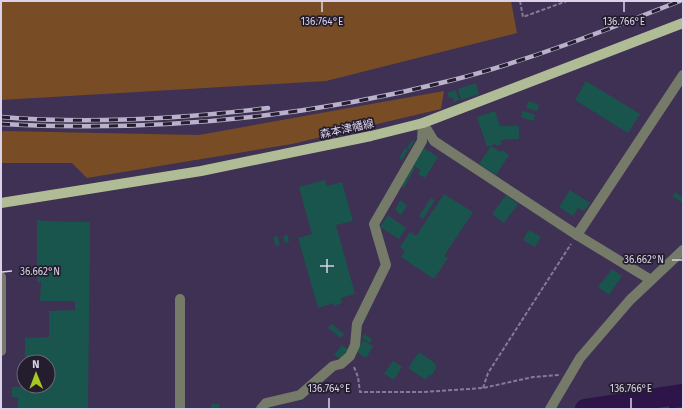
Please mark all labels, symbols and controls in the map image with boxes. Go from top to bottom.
text: 136.764°E [301,16,343,28]
text: 136.766°E [603,16,645,28]
street label: 森本津幡線 [319,117,375,141]
text: 36.662°N [624,254,664,266]
text: 36.662°N [20,266,60,278]
north arrow [16,354,56,394]
text: N [32,358,40,371]
text: 136.764°E [308,383,350,395]
text: 136.766°E [610,383,652,395]

